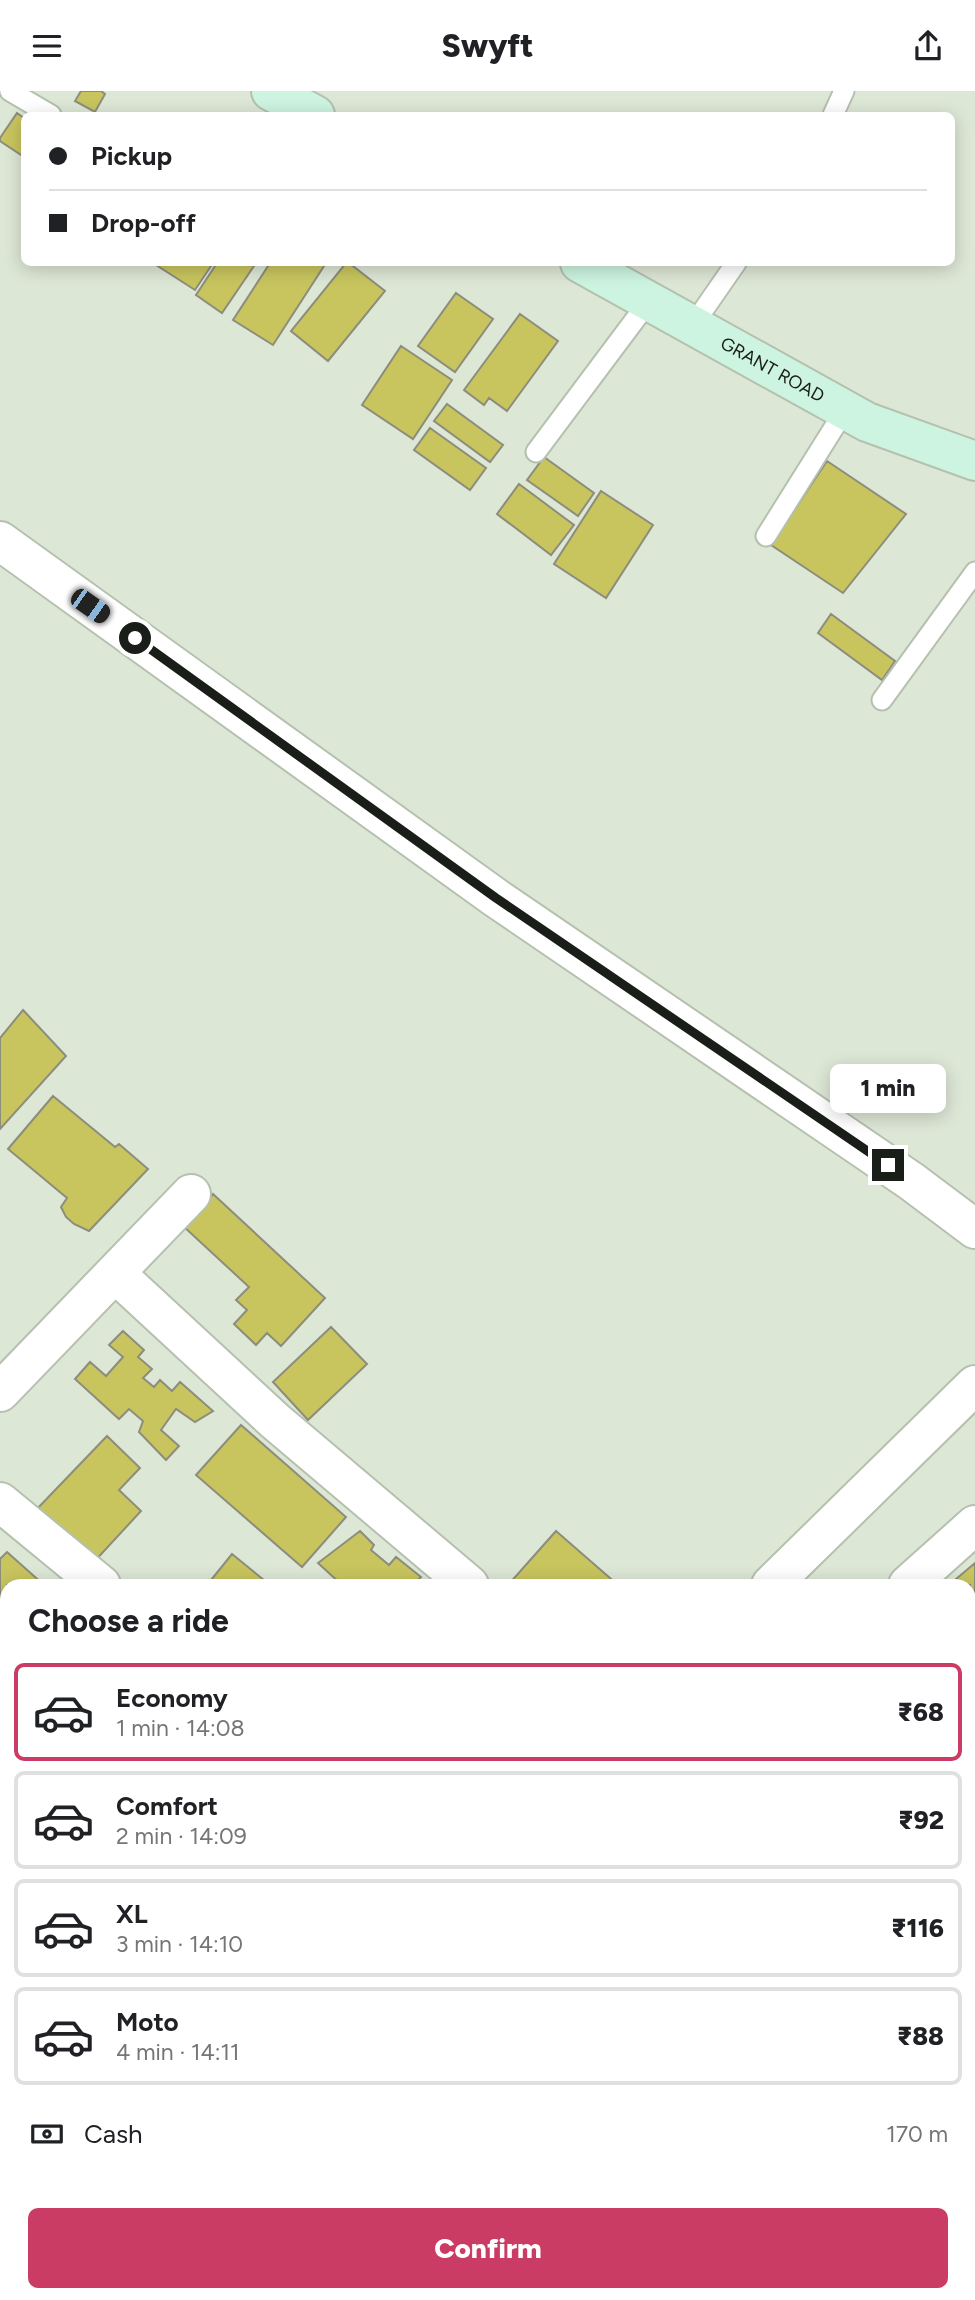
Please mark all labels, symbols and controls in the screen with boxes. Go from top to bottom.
icon: menu [28,27,66,65]
text: Swyft [441,27,534,65]
icon: share [909,27,947,65]
text: Pickup [91,140,172,172]
text: Drop-off [91,207,196,239]
street label: GRANT ROAD [717,332,828,407]
car [67,585,114,627]
route start [119,622,151,654]
callout: 1 min [830,1063,946,1112]
text: 1 min [861,1074,915,1102]
route end [872,1149,904,1181]
text: Choose a ride [28,1602,229,1640]
icon: car [32,1681,95,1744]
text: Economy [116,1682,228,1714]
text: ₹68 [898,1696,944,1728]
text: 1 min · 14:08 [116,1714,245,1742]
icon: car [32,1789,95,1852]
text: Comfort [116,1790,218,1822]
text: ₹92 [898,1804,944,1836]
text: 2 min · 14:09 [116,1822,247,1850]
icon: car [32,1897,95,1960]
text: XL [116,1898,148,1930]
text: ₹116 [891,1912,944,1944]
text: 3 min · 14:10 [116,1930,243,1958]
icon: car [32,2005,95,2068]
text: Moto [116,2006,179,2038]
text: ₹88 [897,2020,944,2052]
text: 4 min · 14:11 [116,2038,240,2066]
icon: cash [28,2115,66,2153]
text: Cash [84,2118,143,2150]
text: 170 m [886,2120,948,2148]
button: Confirm [28,2208,948,2288]

